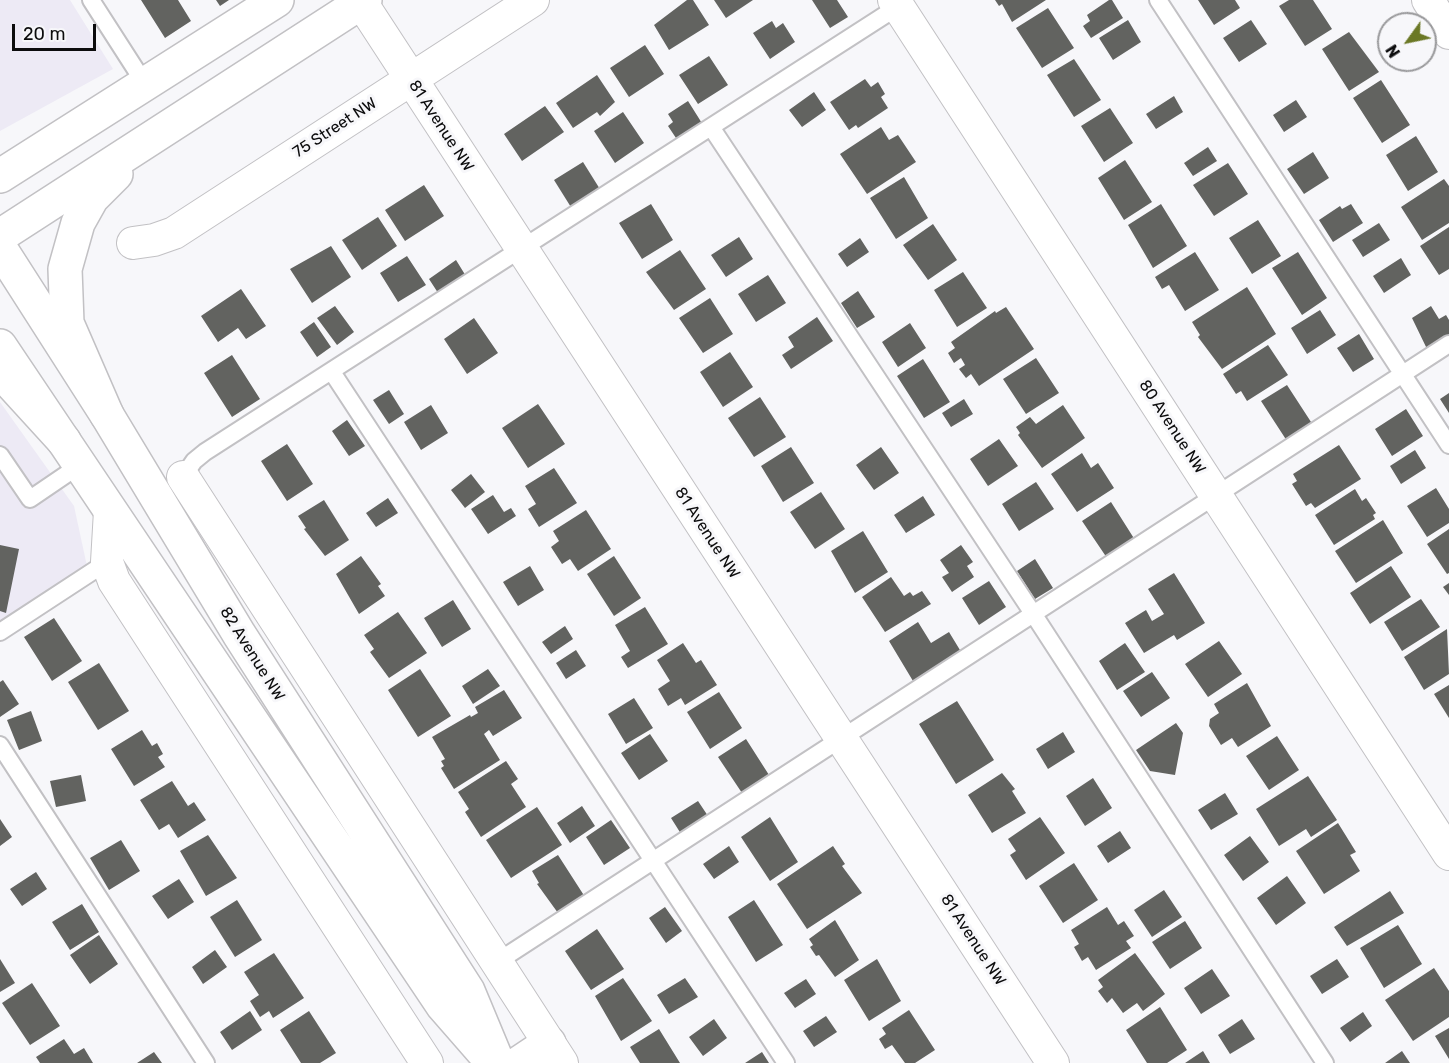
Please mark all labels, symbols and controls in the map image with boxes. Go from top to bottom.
scale bar [15,12,99,50]
north arrow [1377,12,1437,72]
text: 20 m [23,23,65,45]
text: N [1382,41,1404,61]
street label: 81 Avenue NW [404,77,478,175]
street label: 75 Street NW [290,94,380,162]
street label: 80 Avenue NW [1134,376,1210,478]
street label: 81 Avenue NW [670,484,744,582]
street label: 82 Avenue NW [215,603,289,705]
street label: 81 Avenue NW [936,891,1010,989]

